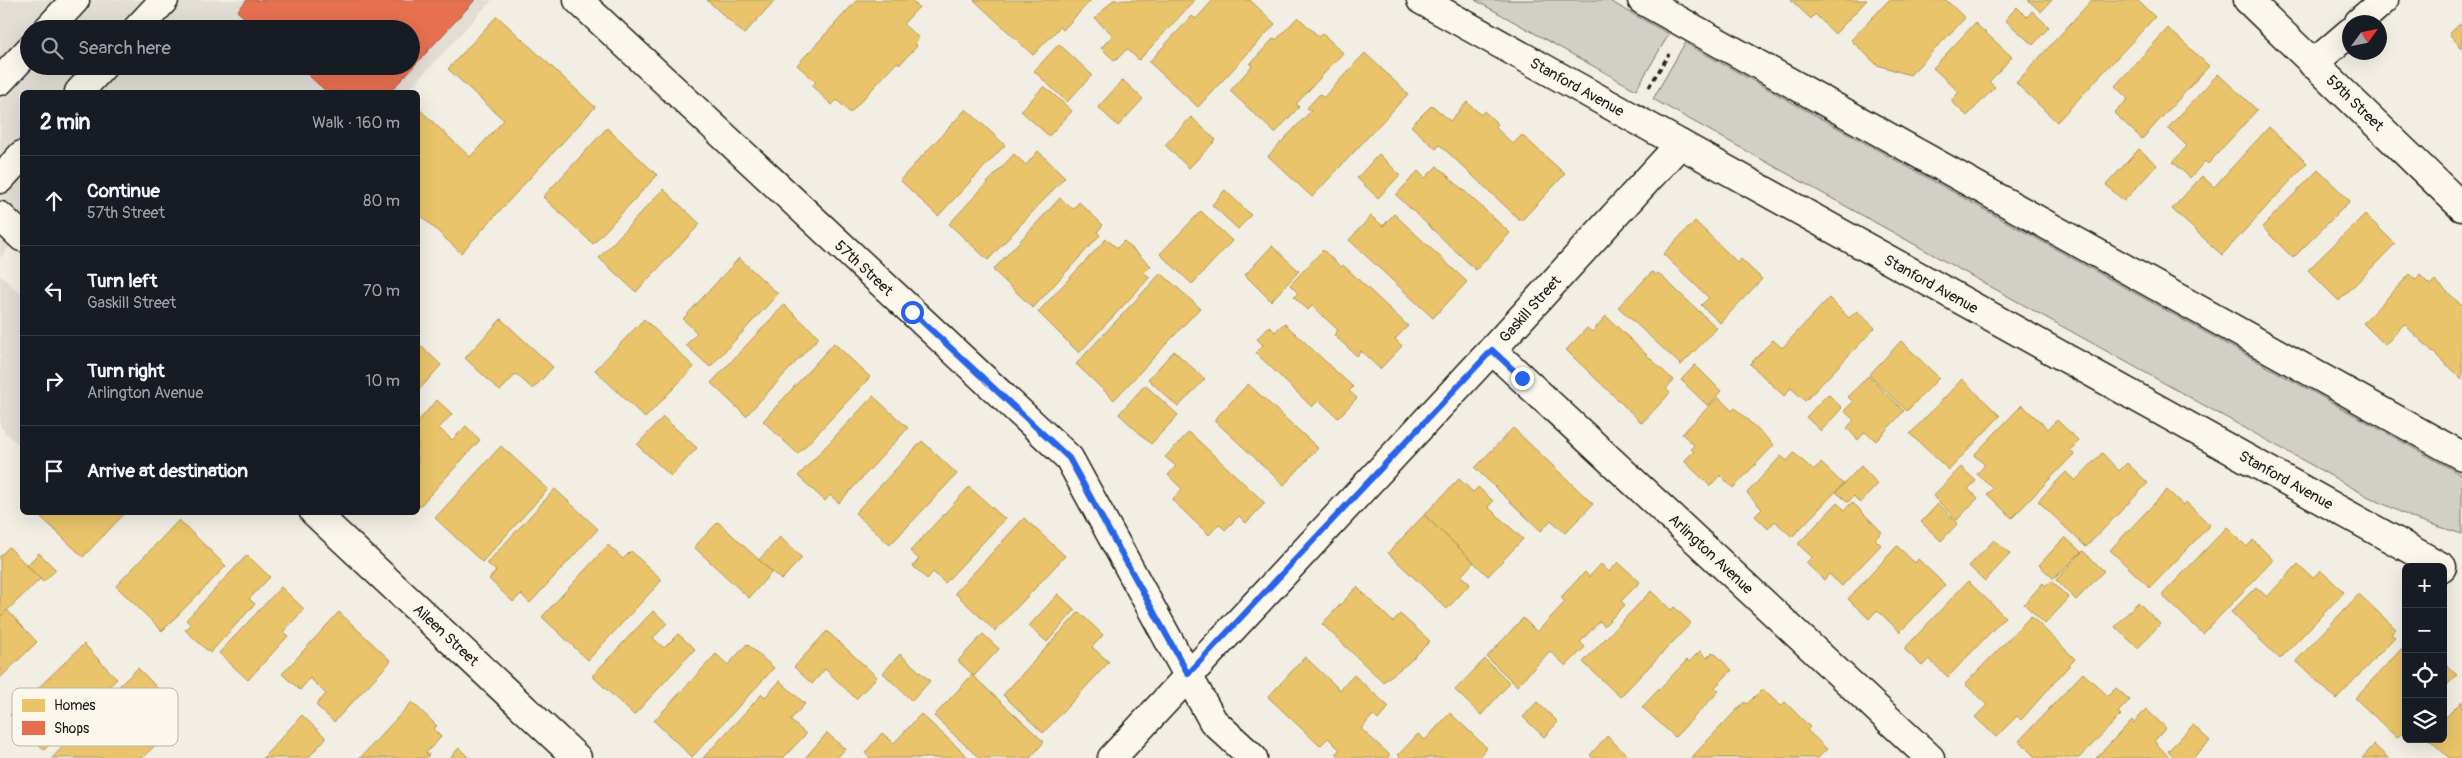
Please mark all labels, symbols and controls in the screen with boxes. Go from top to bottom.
north arrow [2342,15,2387,60]
search box [20,20,420,75]
icon: search [38,34,66,62]
text: Search here [78,36,171,60]
street label: Stanford Avenue [1526,54,1628,121]
street label: 59th Street [2322,71,2388,136]
text: 2 min [40,109,90,136]
text: Walk · 160 m [312,113,400,133]
text: Continue [87,179,160,203]
icon: ahead [40,187,68,215]
text: 80 m [363,191,400,211]
text: 57th Street [87,203,165,223]
street label: 57th Street [830,236,898,301]
street label: Stanford Avenue [1880,251,1982,318]
text: Turn left [87,269,157,293]
street label: Gaskill Street [1495,271,1566,347]
icon: left [40,277,68,305]
text: 70 m [363,281,400,301]
text: Gaskill Street [87,293,176,313]
route start [901,301,924,324]
text: Turn right [87,359,165,383]
icon: right [40,367,68,395]
route end [1511,367,1534,390]
text: 10 m [365,371,400,391]
text: Arlington Avenue [87,383,203,403]
street label: Stanford Avenue [2235,447,2337,514]
icon: arrive [40,457,68,485]
text: Arrive at destination [87,459,248,483]
street label: Arlington Avenue [1664,510,1757,599]
map controls [2402,563,2447,743]
button: + [2402,563,2447,608]
street label: Aileen Street [409,600,483,671]
button: − [2402,608,2447,653]
button: locate [2402,653,2447,698]
legend [12,688,178,746]
text: Homes [54,697,96,714]
button: layers [2402,698,2447,743]
text: Shops [54,720,90,737]

